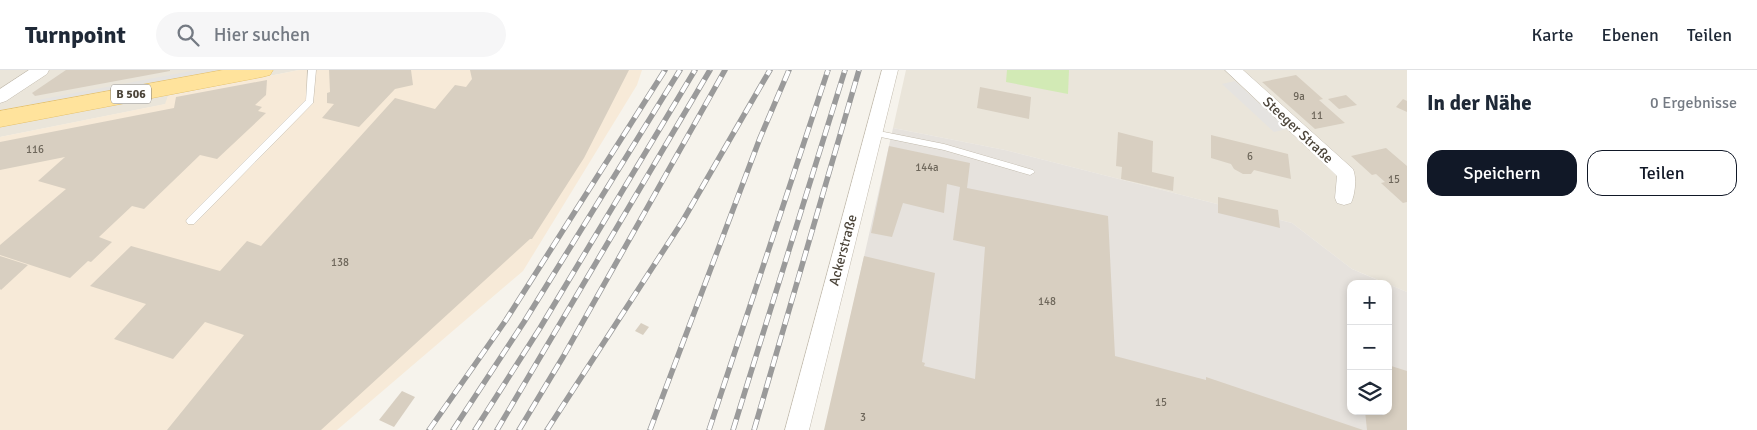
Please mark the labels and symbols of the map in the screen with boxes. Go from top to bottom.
road number: B 506 [111,84,151,104]
house number: 9a [1293,90,1305,103]
street label: Steeger Straße [1259,93,1337,167]
house number: 11 [1311,109,1323,122]
house number: 116 [26,143,44,156]
house number: 6 [1247,150,1253,163]
house number: 144a [915,161,939,174]
house number: 15 [1388,173,1400,186]
street label: Ackerstraße [825,213,861,287]
house number: 138 [331,256,349,269]
house number: 148 [1038,295,1056,308]
house number: 15 [1155,396,1167,409]
house number: 3 [860,411,866,424]

